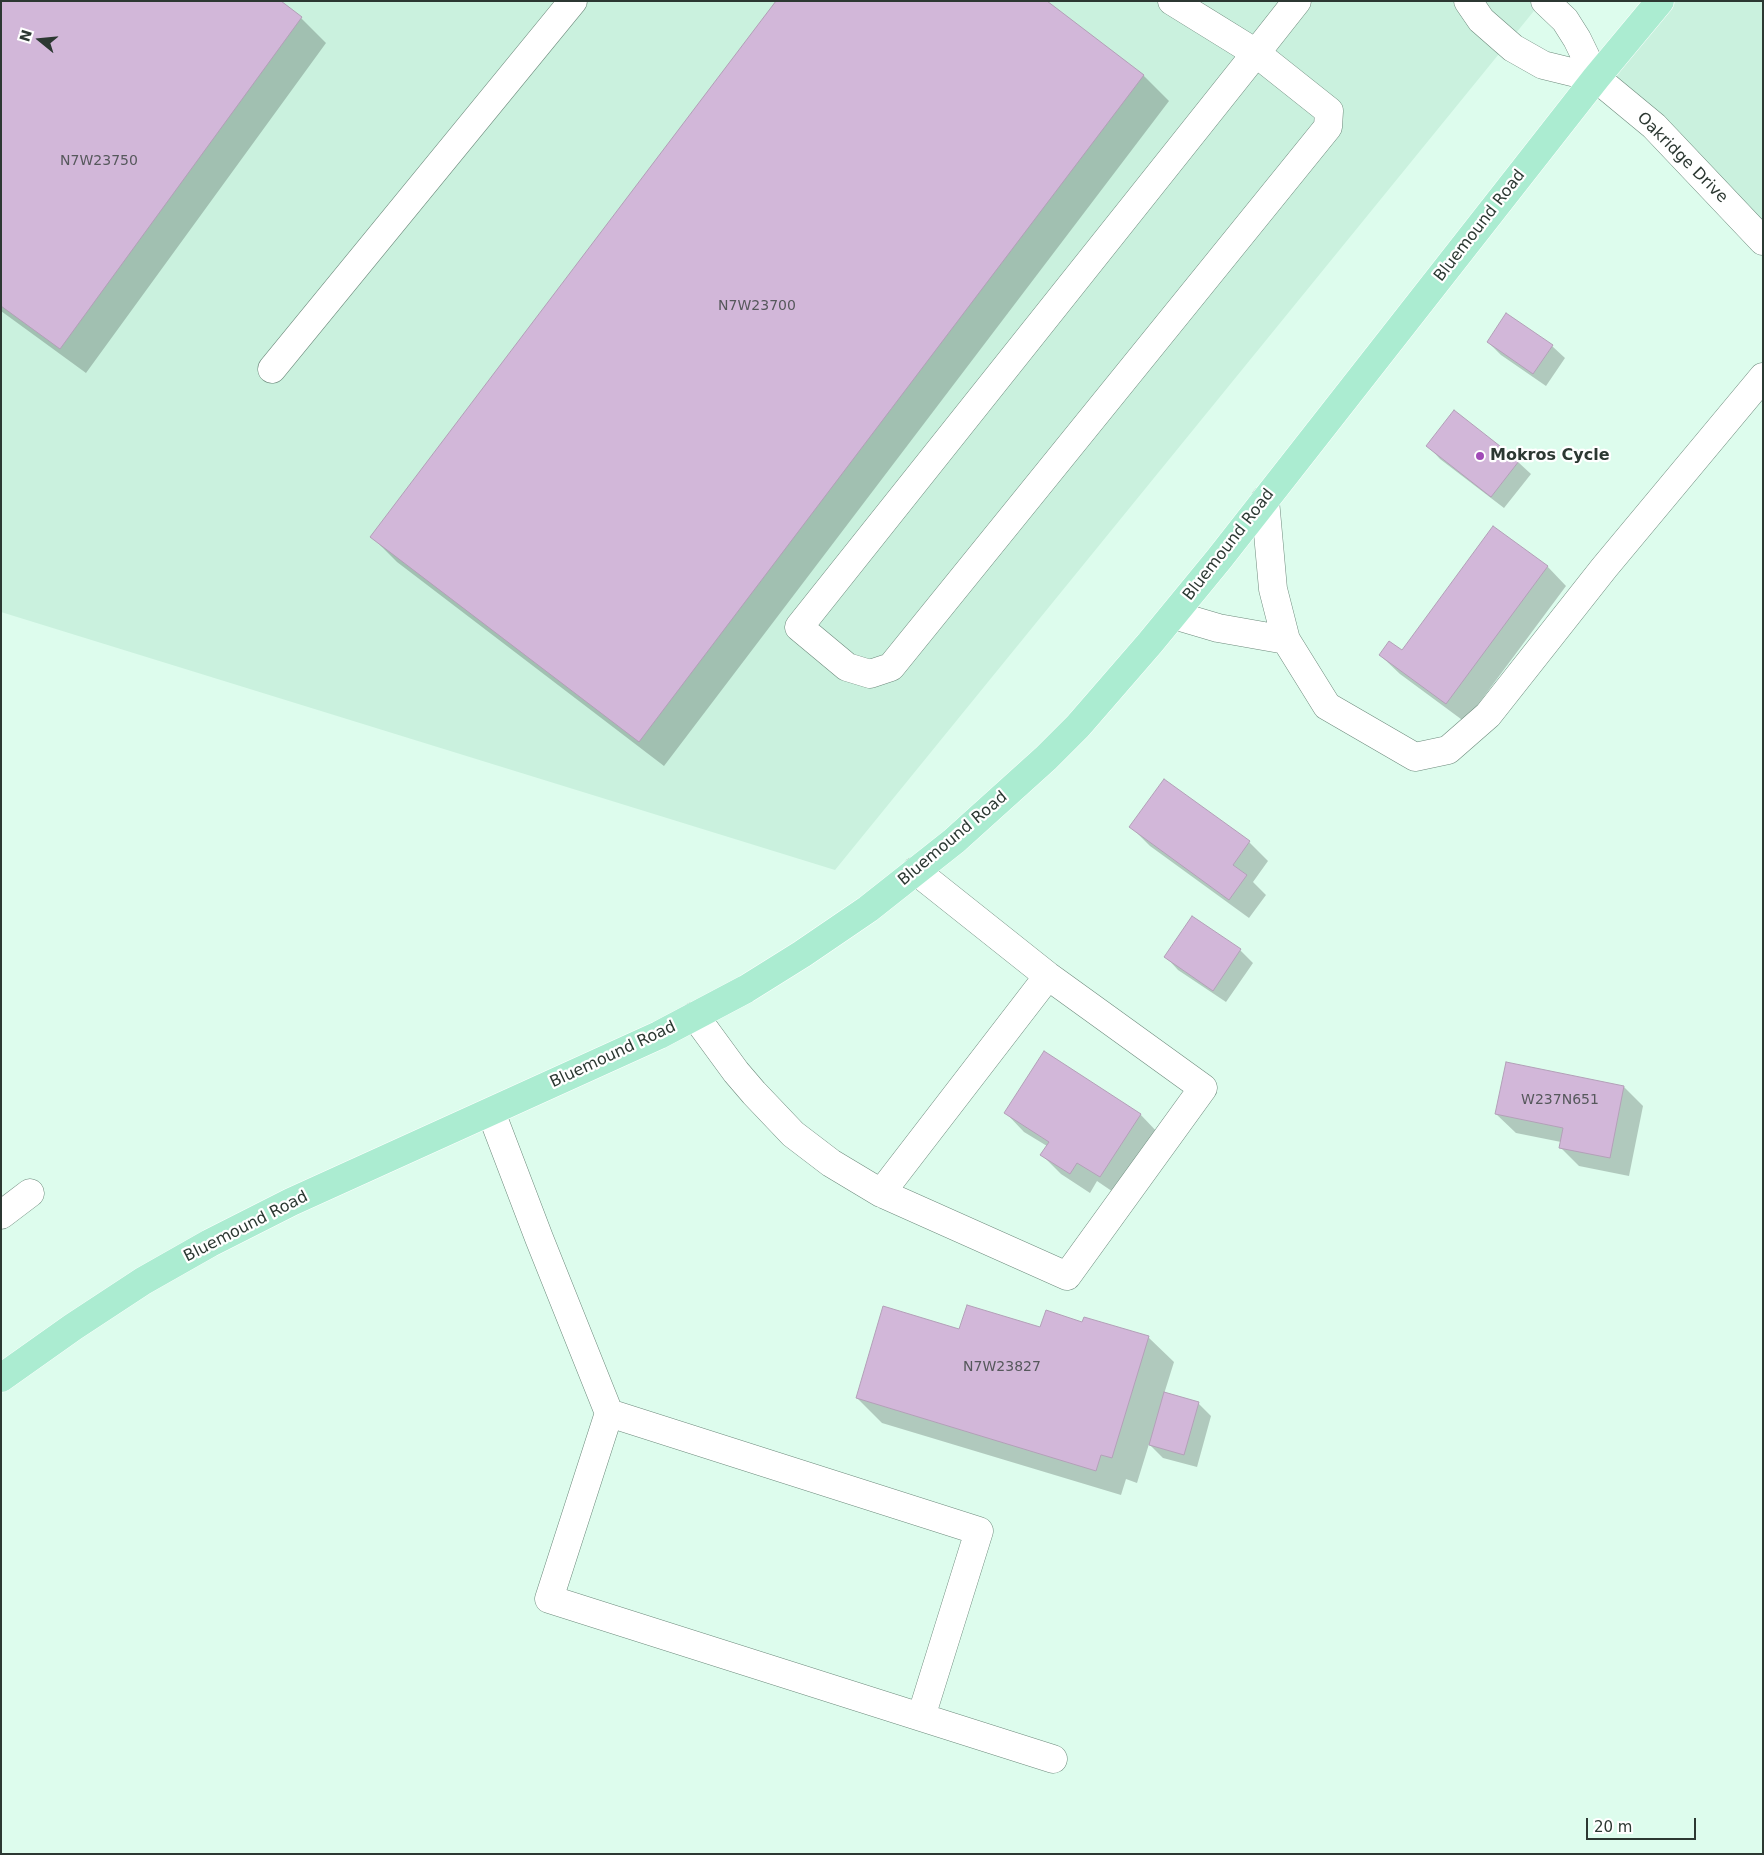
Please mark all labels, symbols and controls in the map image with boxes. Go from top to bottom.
north arrow [15,15,65,65]
text: N [16,28,35,44]
street label: Oakridge Drive [1633,109,1731,207]
house number: N7W23750 [60,153,138,169]
street label: Bluemound Road [1430,166,1530,286]
house number: N7W23700 [718,298,796,314]
place label: Mokros Cycle [1490,446,1610,466]
marker: Mokros Cycle [1474,450,1486,462]
street label: Bluemound Road [1179,485,1279,605]
street label: Bluemound Road [895,788,1011,890]
street label: Bluemound Road [547,1017,679,1093]
house number: W237N651 [1521,1092,1599,1108]
street label: Bluemound Road [181,1187,311,1267]
house number: N7W23827 [963,1359,1041,1375]
scale bar [1589,1808,1699,1840]
text: 20 m [1594,1818,1632,1836]

